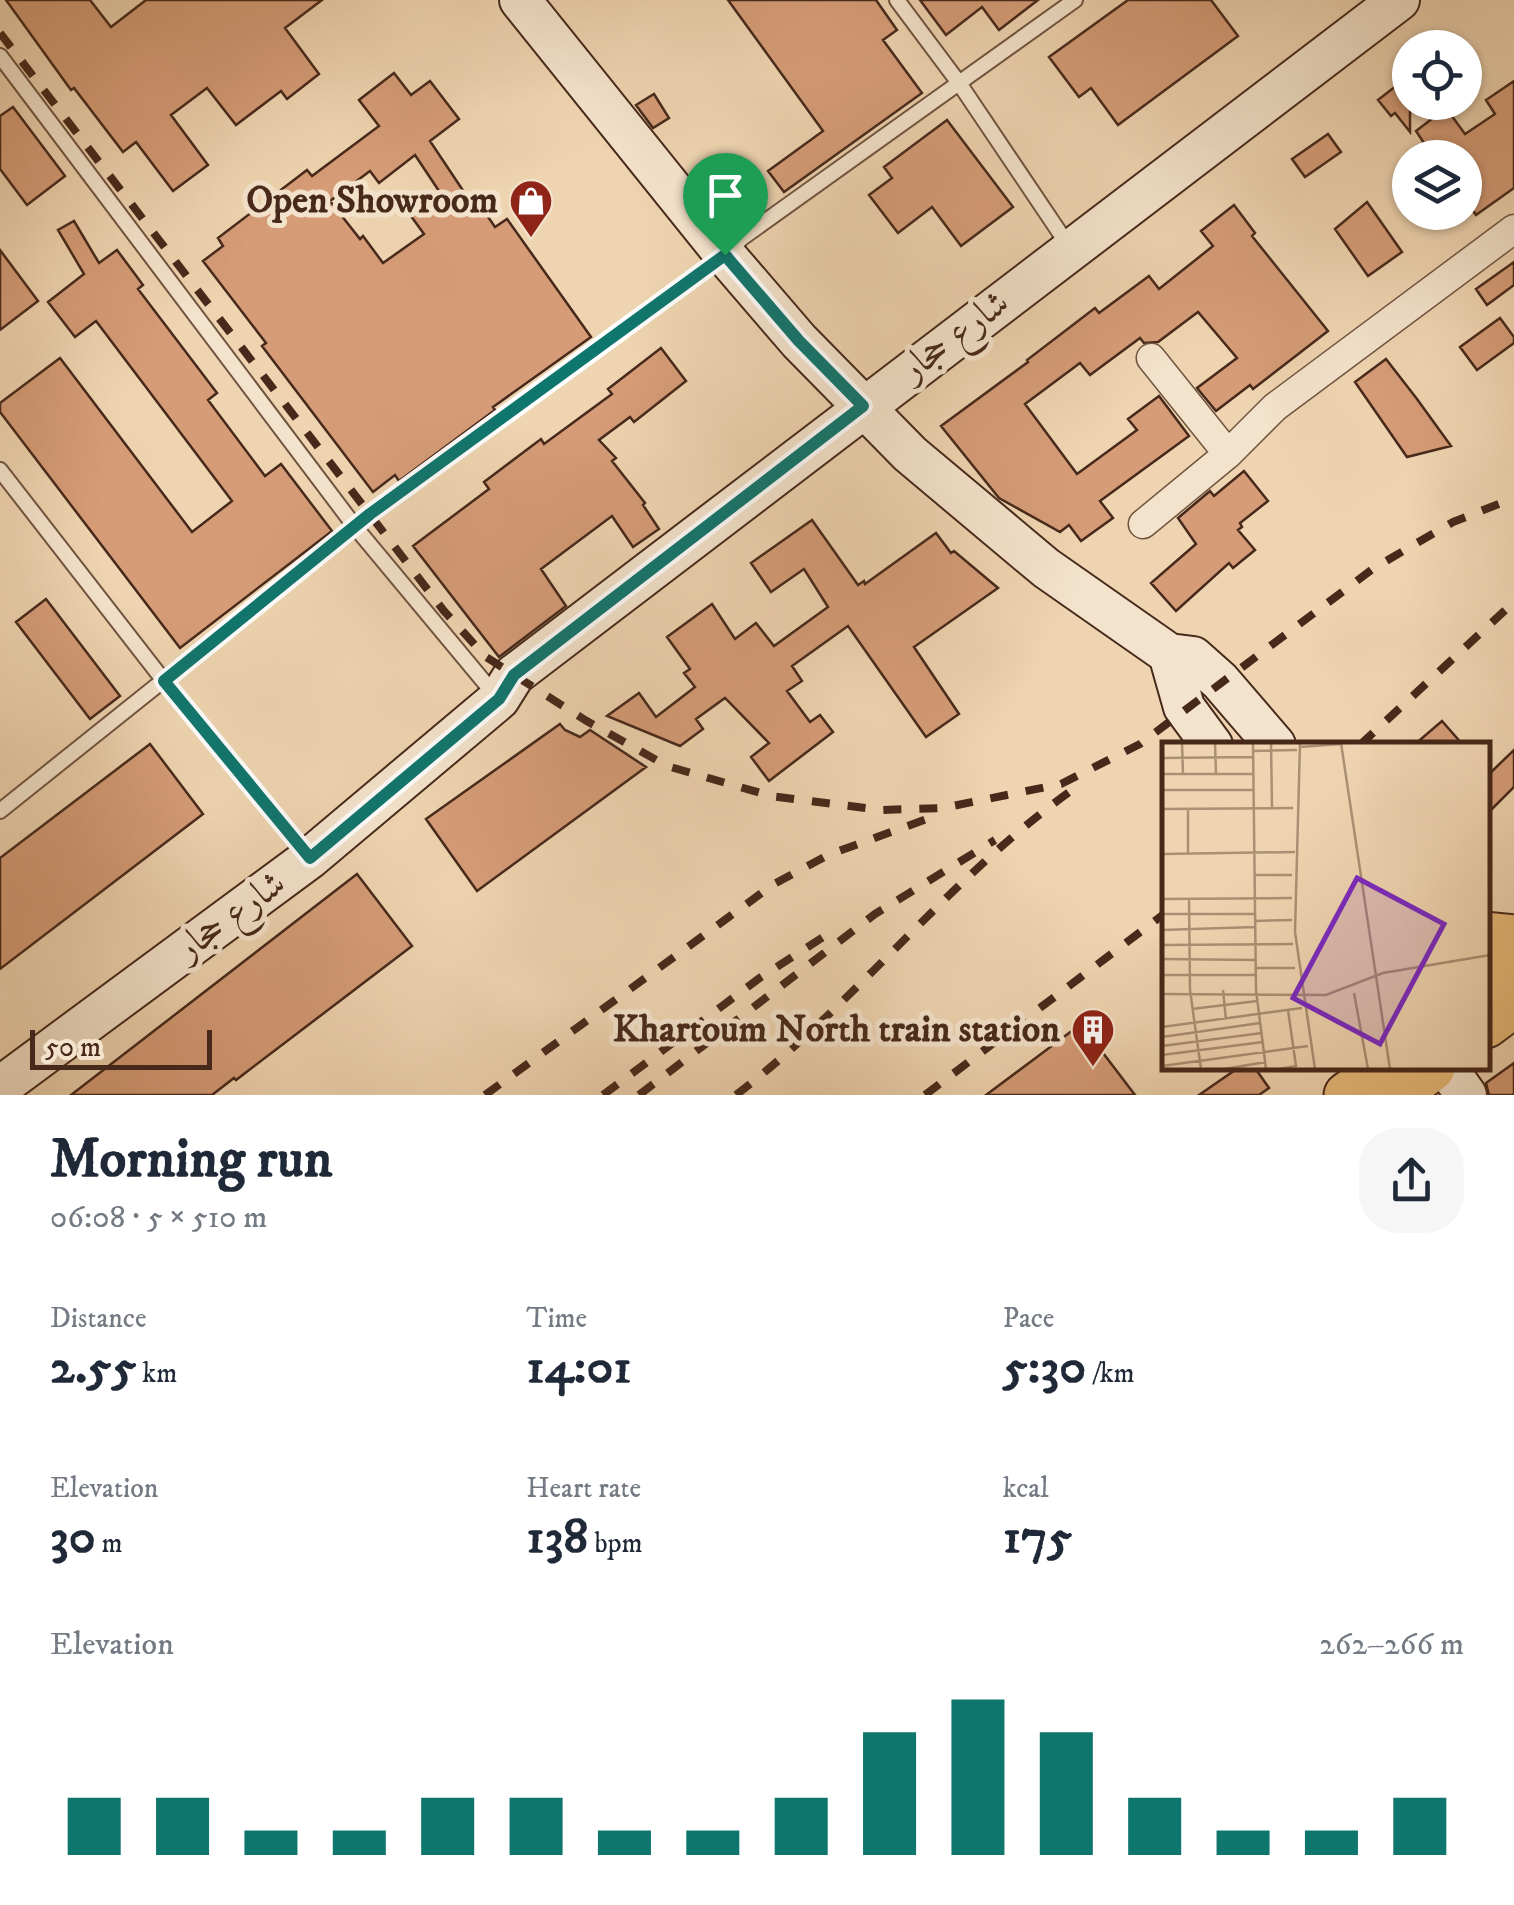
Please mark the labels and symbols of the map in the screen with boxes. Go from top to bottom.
pin [683,153,768,256]
place label: Open Showroom [246,177,498,225]
shop icon: Open Showroom [508,178,554,239]
street label: شارع حجار [887,279,1022,399]
inset map [1162,742,1489,1070]
street label: شارع حجار [163,860,299,979]
place label: Khartoum North train station [613,1006,1060,1054]
building icon: Khartoum North train station [1070,1007,1116,1068]
scale bar [30,1025,212,1070]

